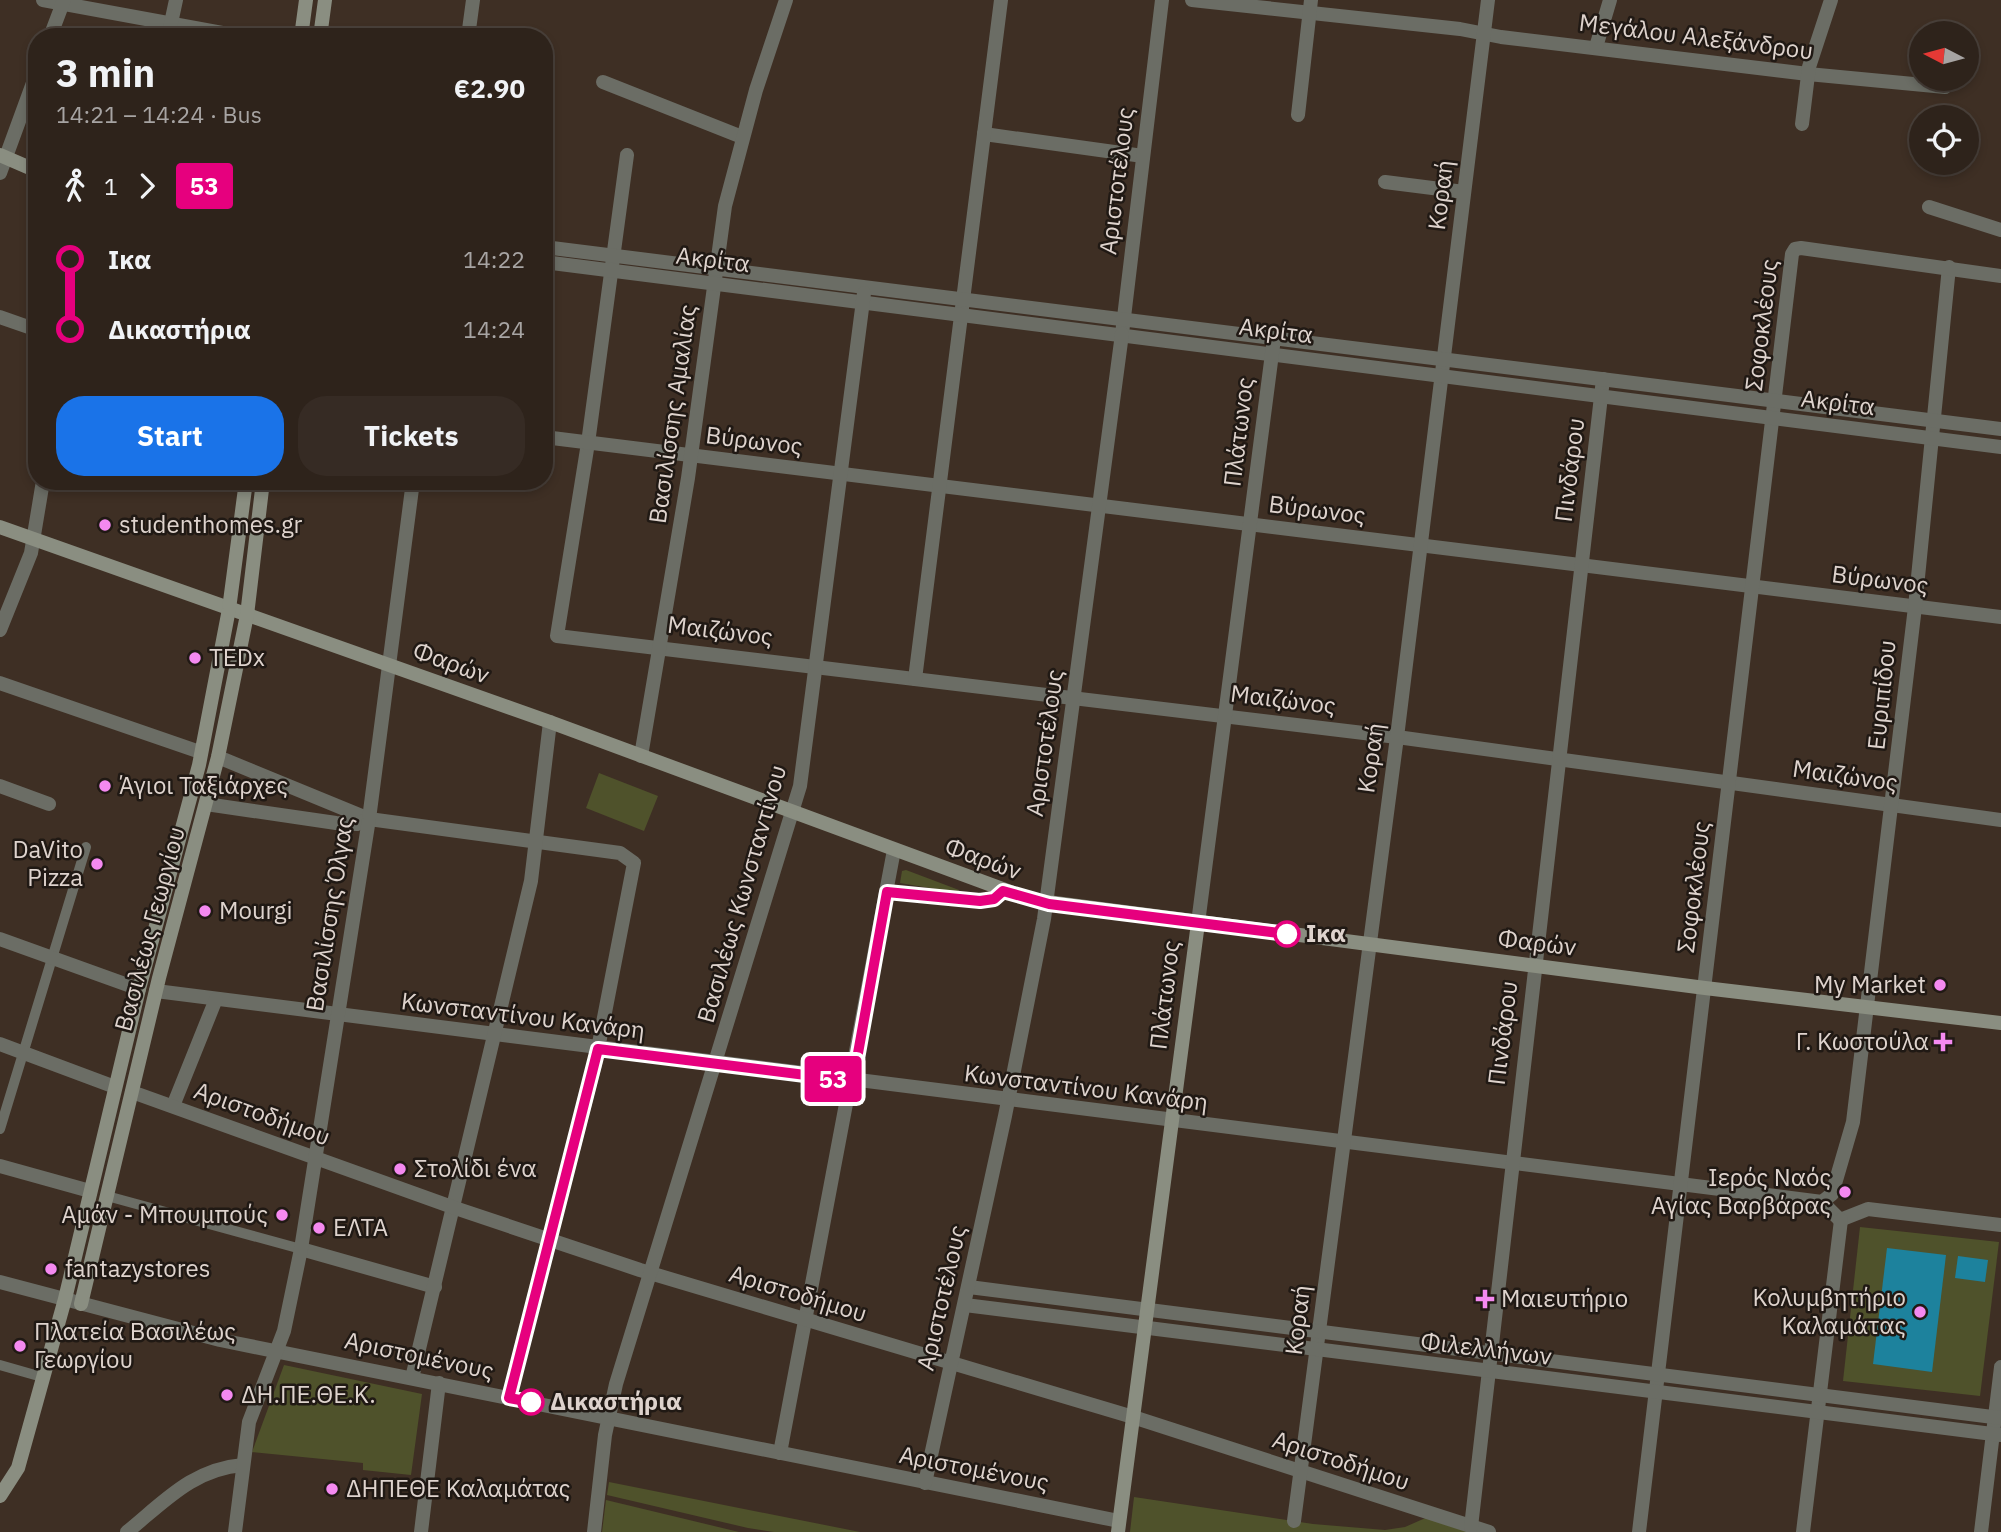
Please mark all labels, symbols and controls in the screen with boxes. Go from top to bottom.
street label: Μεγάλου Αλεξάνδρου [1577,6,1815,66]
north arrow [1909,21,1979,91]
map controls [1909,21,1979,175]
text: 3 min [56,48,155,97]
text: €2.90 [454,71,525,105]
text: 14:21 – 14:24 · Bus [56,99,262,129]
street label: Αριστοτέλους [1091,105,1141,256]
button: locate [1909,105,1979,175]
street label: Κοραή [1420,158,1460,232]
icon: walk [56,167,94,205]
icon: forward [128,167,166,205]
text: 53 [190,170,219,202]
text: 1 [104,171,118,201]
street label: Ακρίτα [674,239,752,279]
text: Ικα [108,242,151,276]
text: 14:22 [463,244,525,274]
street label: Σοφοκλέους [1737,257,1785,393]
street label: Βασιλίσσης Αμαλίας [641,302,703,525]
street label: Ακρίτα [1237,310,1315,350]
text: Δικαστήρια [108,312,251,346]
text: 14:24 [463,314,525,344]
street label: Πλάτωνος [1215,375,1261,488]
street label: Ακρίτα [1799,382,1877,422]
button: Start [56,396,284,476]
button: Tickets [298,396,525,476]
street label: Πινδάρου [1547,416,1591,524]
street label: Βύρωνος [704,418,804,462]
street label: Βύρωνος [1267,487,1367,531]
place label: studenthomes.gr [119,508,303,540]
marker: studenthomes.gr [97,517,113,533]
street label: Βύρωνος [1830,557,1930,601]
street label: Μαιζώνος [666,608,775,652]
street label: Φαρών [409,633,494,691]
street label: Ευριπίδου [1859,638,1903,752]
place label: TEDx [209,641,265,673]
marker: TEDx [187,650,203,666]
street label: Αριστοτέλους [1018,667,1070,819]
street label: Μαιζώνος [1229,677,1338,721]
street label: Κοραή [1349,721,1391,795]
street label: Μαιζώνος [1791,752,1900,798]
street label: Βασιλέως Κωνσταντίνου [689,761,793,1026]
place label: Άγιοι Ταξιάρχες [119,769,288,801]
marker: Άγιοι Ταξιάρχες [97,778,113,794]
street label: Βασιλίσσης Όλγας [298,814,360,1014]
street label: Σοφοκλέους [1669,819,1717,955]
street label: Βασιλέως Γεωργίου [106,823,192,1035]
street label: Φαρών [941,829,1026,887]
place label: DaVito Pizza [12,833,83,893]
marker: DaVito Pizza [89,856,105,872]
place label: Mourgi [219,894,293,926]
marker: Mourgi [197,903,213,919]
place label: Ικα [1306,917,1346,949]
marker: Ικα [1274,921,1300,947]
street label: Φαρών [1496,921,1578,963]
street label: Πλάτωνος [1141,938,1187,1051]
place label: My Market [1814,968,1926,1000]
marker: My Market [1932,977,1948,993]
street label: Πινδάρου [1480,979,1524,1087]
street label: Κωνσταντίνου Κανάρη [399,984,647,1046]
place label: Γ. Κωστούλα [1796,1025,1929,1057]
marker: Γ. Κωστούλα [1935,1034,1951,1050]
line badge: 53 [802,1056,864,1102]
street label: Κωνσταντίνου Κανάρη [962,1056,1210,1118]
text: 53 [819,1063,847,1095]
street label: Αριστοδήμου [190,1074,335,1152]
place label: Στολίδι ένα [414,1152,537,1184]
marker: Στολίδι ένα [392,1161,408,1177]
place label: Ιερός Ναός Αγίας Βαρβάρας [1651,1161,1831,1221]
marker: Ιερός Ναός Αγίας Βαρβάρας [1837,1184,1853,1200]
place label: Αμάν - Μπουμπούς [61,1198,268,1230]
marker: Αμάν - Μπουμπούς [274,1207,290,1223]
place label: ΕΛΤΑ [333,1211,388,1243]
marker: ΕΛΤΑ [311,1220,327,1236]
street label: Αριστοτέλους [909,1222,973,1374]
place label: fantazystores [65,1252,210,1284]
street label: Αριστοδήμου [725,1257,871,1329]
marker: fantazystores [43,1261,59,1277]
place label: Κολυμβητήριο Καλαμάτας [1753,1281,1906,1341]
place label: Μαιευτήριο [1501,1282,1628,1314]
street label: Κοραή [1277,1283,1317,1357]
marker: Μαιευτήριο [1475,1289,1495,1309]
marker: Κολυμβητήριο Καλαμάτας [1912,1304,1928,1320]
place label: Πλατεία Βασιλέως Γεωργίου [34,1315,236,1375]
street label: Αριστομένους [342,1324,497,1386]
street label: Φιλελλήνων [1419,1324,1554,1372]
marker: Πλατεία Βασιλέως Γεωργίου [12,1338,28,1354]
place label: ΔΗ.ΠΕ.ΘΕ.Κ. [241,1378,376,1410]
place label: Δικαστήρια [550,1385,682,1417]
marker: ΔΗ.ΠΕ.ΘΕ.Κ. [219,1387,235,1403]
marker: Δικαστήρια [518,1389,544,1415]
street label: Αριστοδήμου [1269,1423,1414,1497]
street label: Αριστομένους [897,1438,1052,1498]
place label: ΔΗΠΕΘΕ Καλαμάτας [346,1472,570,1504]
marker: ΔΗΠΕΘΕ Καλαμάτας [324,1481,340,1497]

